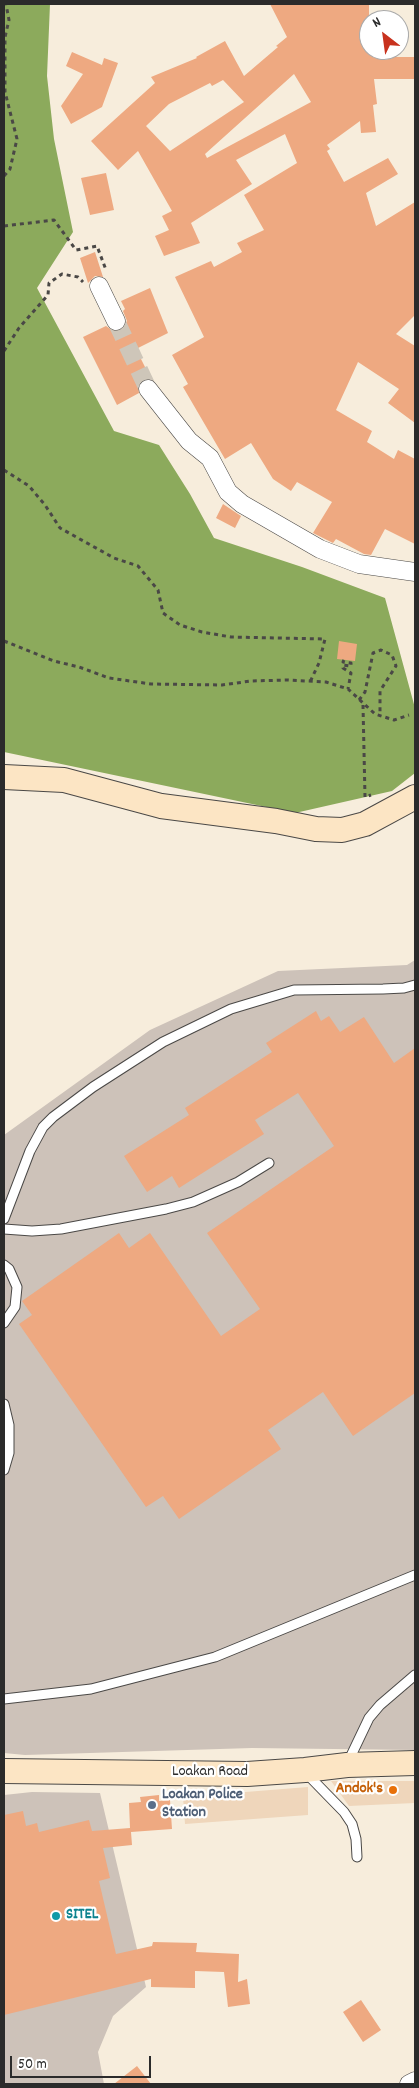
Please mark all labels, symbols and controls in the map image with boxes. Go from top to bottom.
north arrow [359,10,409,60]
text: N [369,12,385,33]
street label: Loakan Road [172,1763,248,1783]
place label: Andok's [336,1780,383,1800]
marker: Andok's [387,1784,399,1796]
place label: Loakan Police Station [162,1786,243,1824]
marker: Loakan Police Station [146,1799,158,1811]
place label: SITEL [66,1906,98,1926]
marker: SITEL [50,1910,62,1922]
scale bar [12,2046,154,2078]
text: 50 m [18,2054,47,2076]

